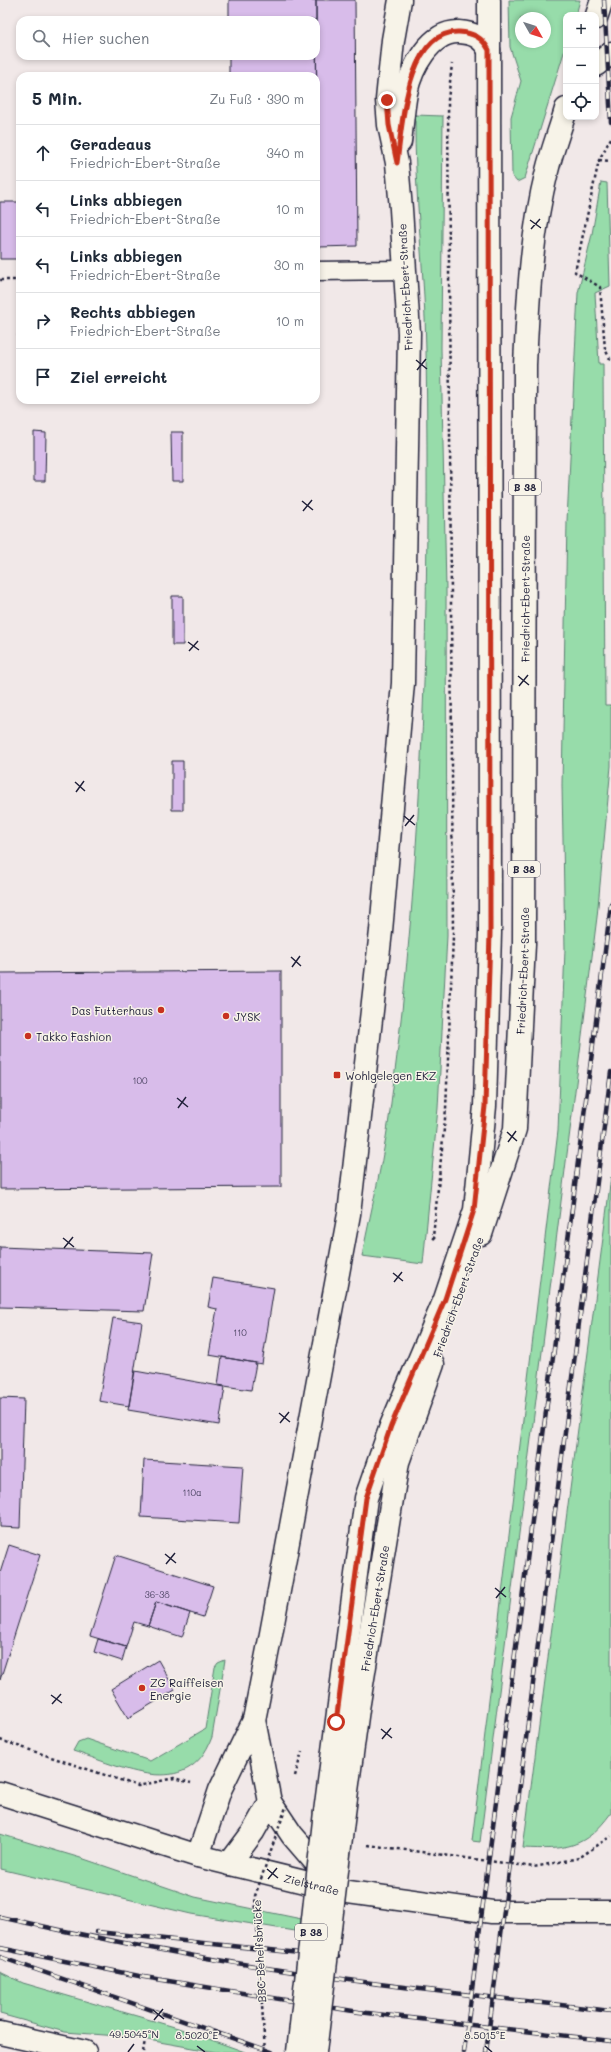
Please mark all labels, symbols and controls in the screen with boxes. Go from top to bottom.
north arrow [515,12,551,48]
map controls [563,12,599,120]
button: + [563,12,599,48]
search box [16,16,320,60]
icon: search [30,27,52,49]
text: Hier suchen [62,28,149,48]
button: − [563,48,599,84]
button: locate [563,84,599,120]
text: 5 Min. [32,87,83,109]
text: Zu Fuß · 390 m [210,90,304,107]
route end [378,91,396,109]
text: Geradeaus [70,134,151,154]
icon: ahead [32,142,54,164]
text: 340 m [266,144,304,161]
text: Friedrich-Ebert-Straße [70,154,221,171]
text: Links abbiegen [70,190,182,210]
icon: left [32,198,54,220]
text: 10 m [276,200,304,217]
text: Friedrich-Ebert-Straße [70,210,221,227]
street label: Friedrich-Ebert-Straße [394,223,416,351]
text: Links abbiegen [70,246,182,266]
icon: left [32,254,54,276]
text: 30 m [274,256,304,273]
text: Friedrich-Ebert-Straße [70,266,221,283]
text: Rechts abbiegen [70,302,195,322]
icon: right [32,310,54,332]
text: 10 m [276,312,304,329]
text: Friedrich-Ebert-Straße [70,322,221,339]
icon: arrive [32,366,54,388]
text: Ziel erreicht [70,367,167,387]
road number: B 38 [509,479,541,495]
street label: Friedrich-Ebert-Straße [517,535,532,662]
road number: B 38 [508,861,540,877]
street label: Friedrich-Ebert-Straße [512,907,532,1035]
place label: Das Futterhaus [71,1003,153,1018]
marker: Das Futterhaus [156,1005,166,1015]
place label: JYSK [234,1009,260,1024]
marker: JYSK [221,1011,231,1021]
place label: Takko Fashion [36,1029,111,1044]
marker: Takko Fashion [23,1031,33,1041]
place label: Wohlgelegen EKZ [345,1068,437,1083]
marker: Wohlgelegen EKZ [332,1070,342,1080]
house number: 100 [132,1075,148,1086]
street label: Friedrich-Ebert-Straße [429,1234,487,1359]
house number: 110 [233,1327,247,1338]
house number: 110a [182,1487,202,1498]
street label: Friedrich-Ebert-Straße [357,1544,392,1672]
house number: 36-38 [144,1589,170,1600]
place label: ZG Raiffeisen Energie [150,1675,223,1703]
marker: ZG Raiffeisen Energie [137,1683,147,1693]
route start [327,1713,345,1731]
street label: Zielstraße [283,1870,341,1898]
street label: BBC-Behelfsbrücke [249,1899,269,2003]
road number: B 38 [295,1924,327,1940]
text: 49.5045°N [109,2027,159,2041]
text: 8.5020°E [176,2028,218,2042]
text: 8.5015°E [465,2028,506,2042]

